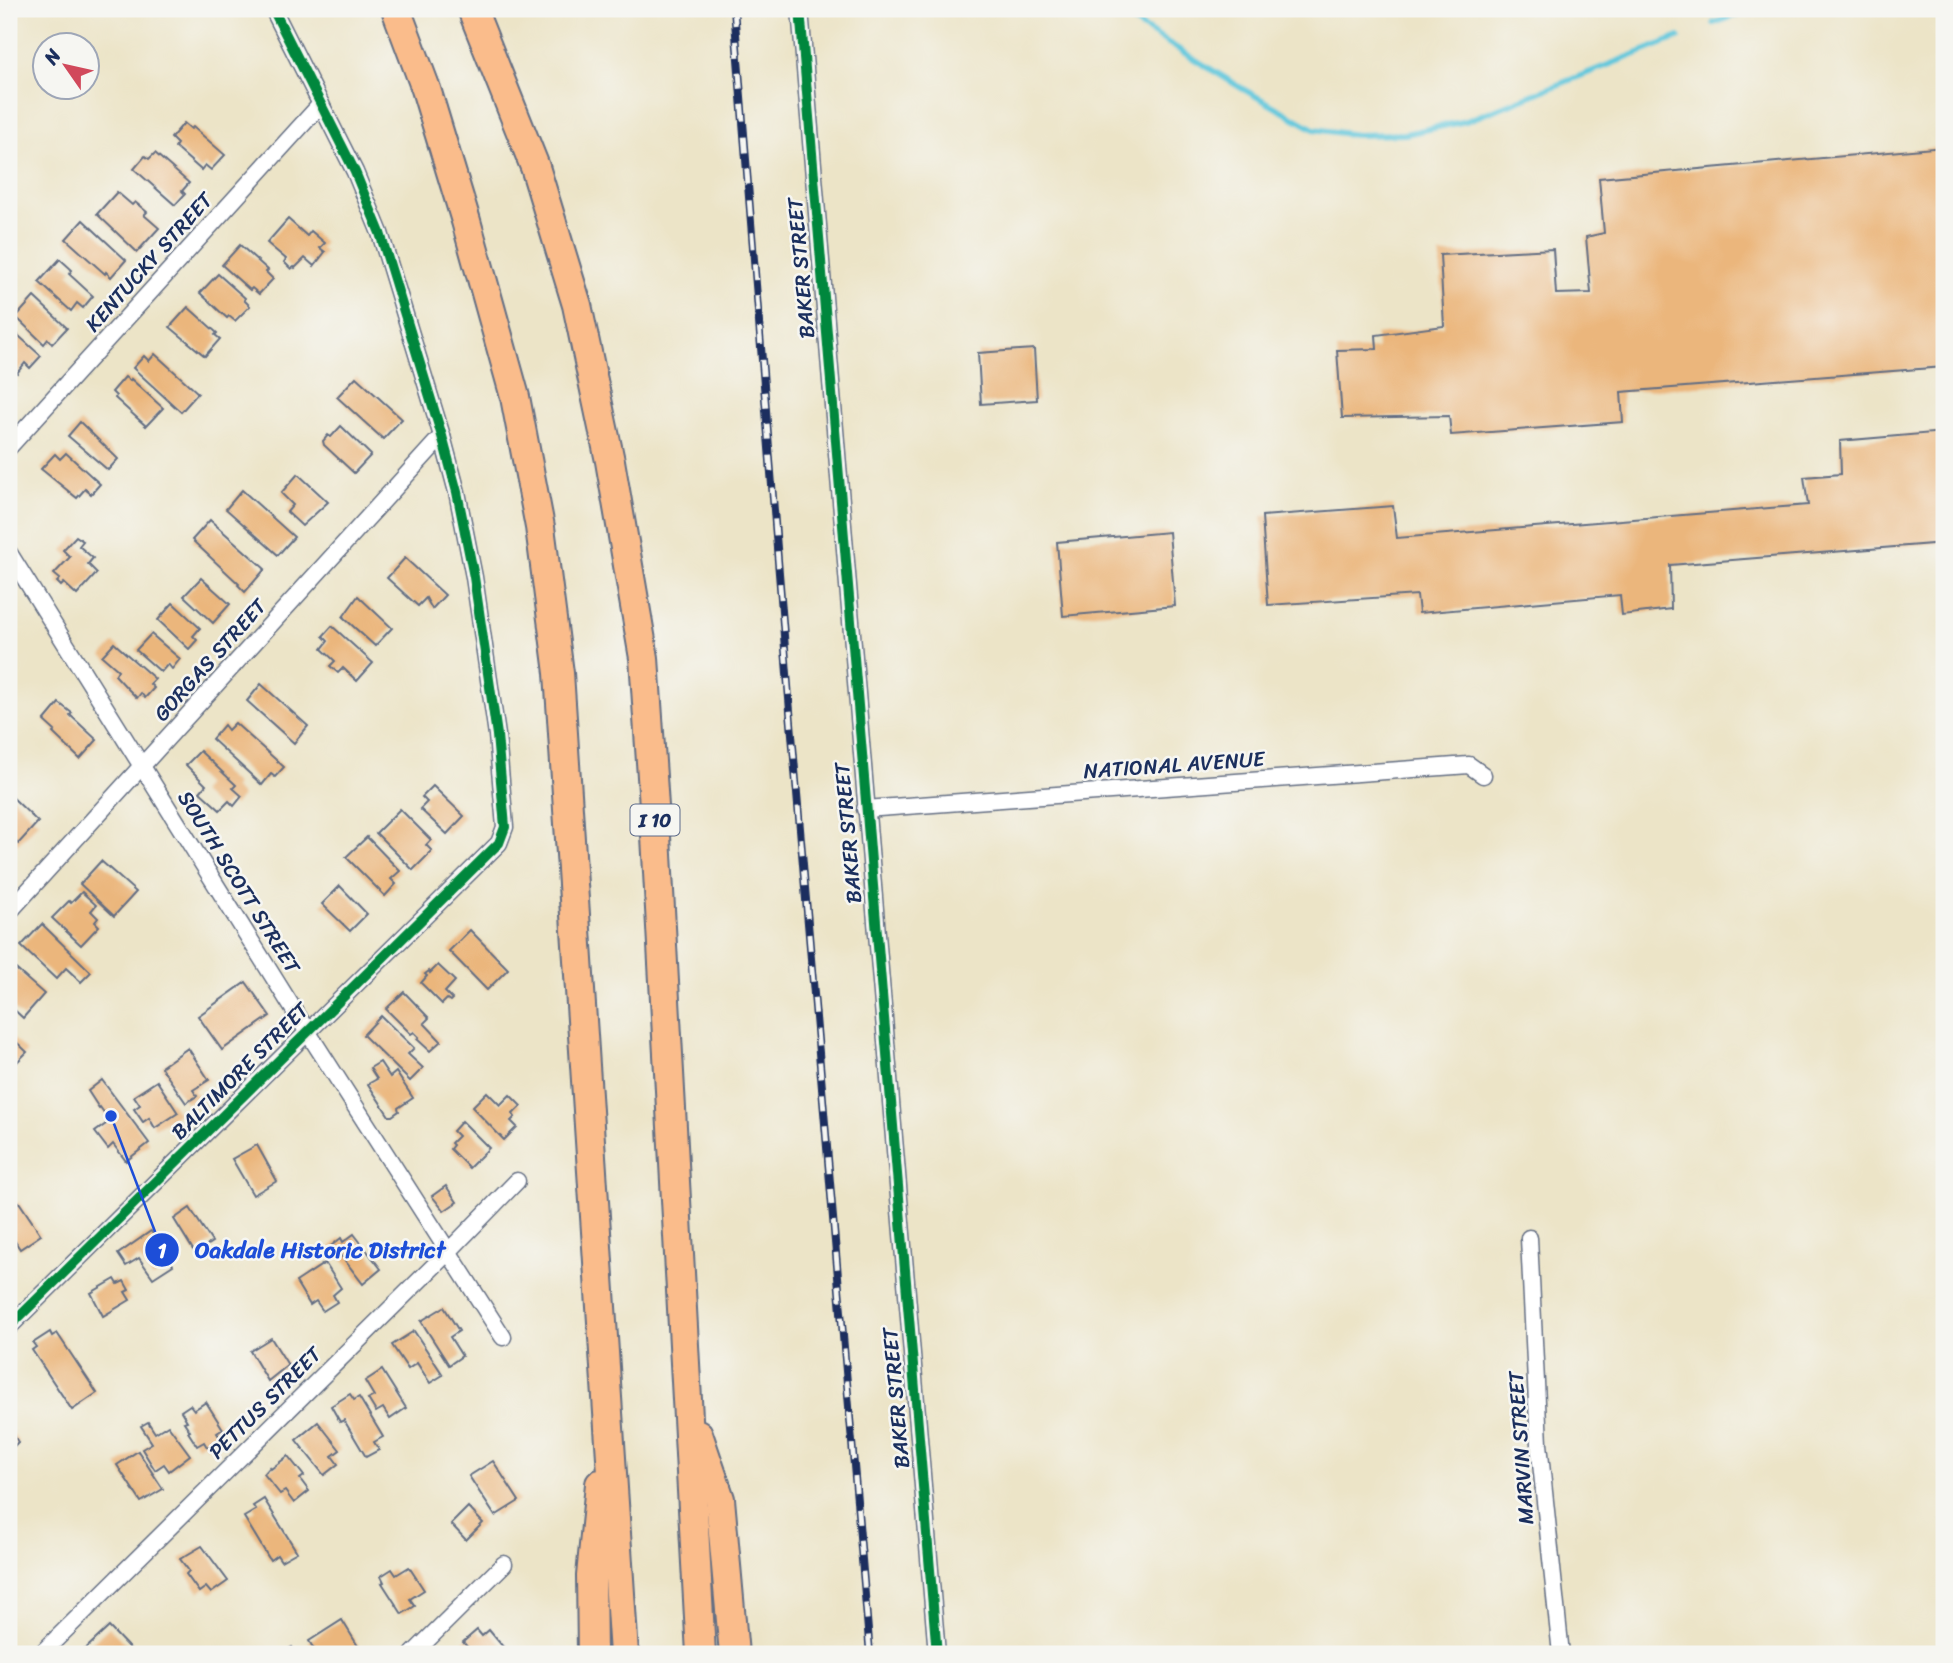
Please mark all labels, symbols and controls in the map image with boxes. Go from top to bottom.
north arrow [32,32,102,102]
text: N [34,41,70,72]
street label: KENTUCKY STREET [75,182,224,341]
street label: BAKER STREET [776,195,826,340]
street label: GORGAS STREET [144,588,277,731]
street label: NATIONAL AVENUE [1082,740,1267,790]
street label: BAKER STREET [823,760,873,905]
street label: SOUTH SCOTT STREET [167,783,312,983]
road number: I 10 [630,804,680,835]
street label: BALTIMORE STREET [162,992,319,1149]
callout: Oakdale Historic District [145,1228,460,1272]
text: Oakdale Historic District [195,1230,447,1271]
text: 1 [157,1232,167,1270]
street label: BAKER STREET [871,1325,921,1470]
street label: PETTUS STREET [199,1336,332,1469]
street label: MARVIN STREET [1497,1368,1545,1526]

